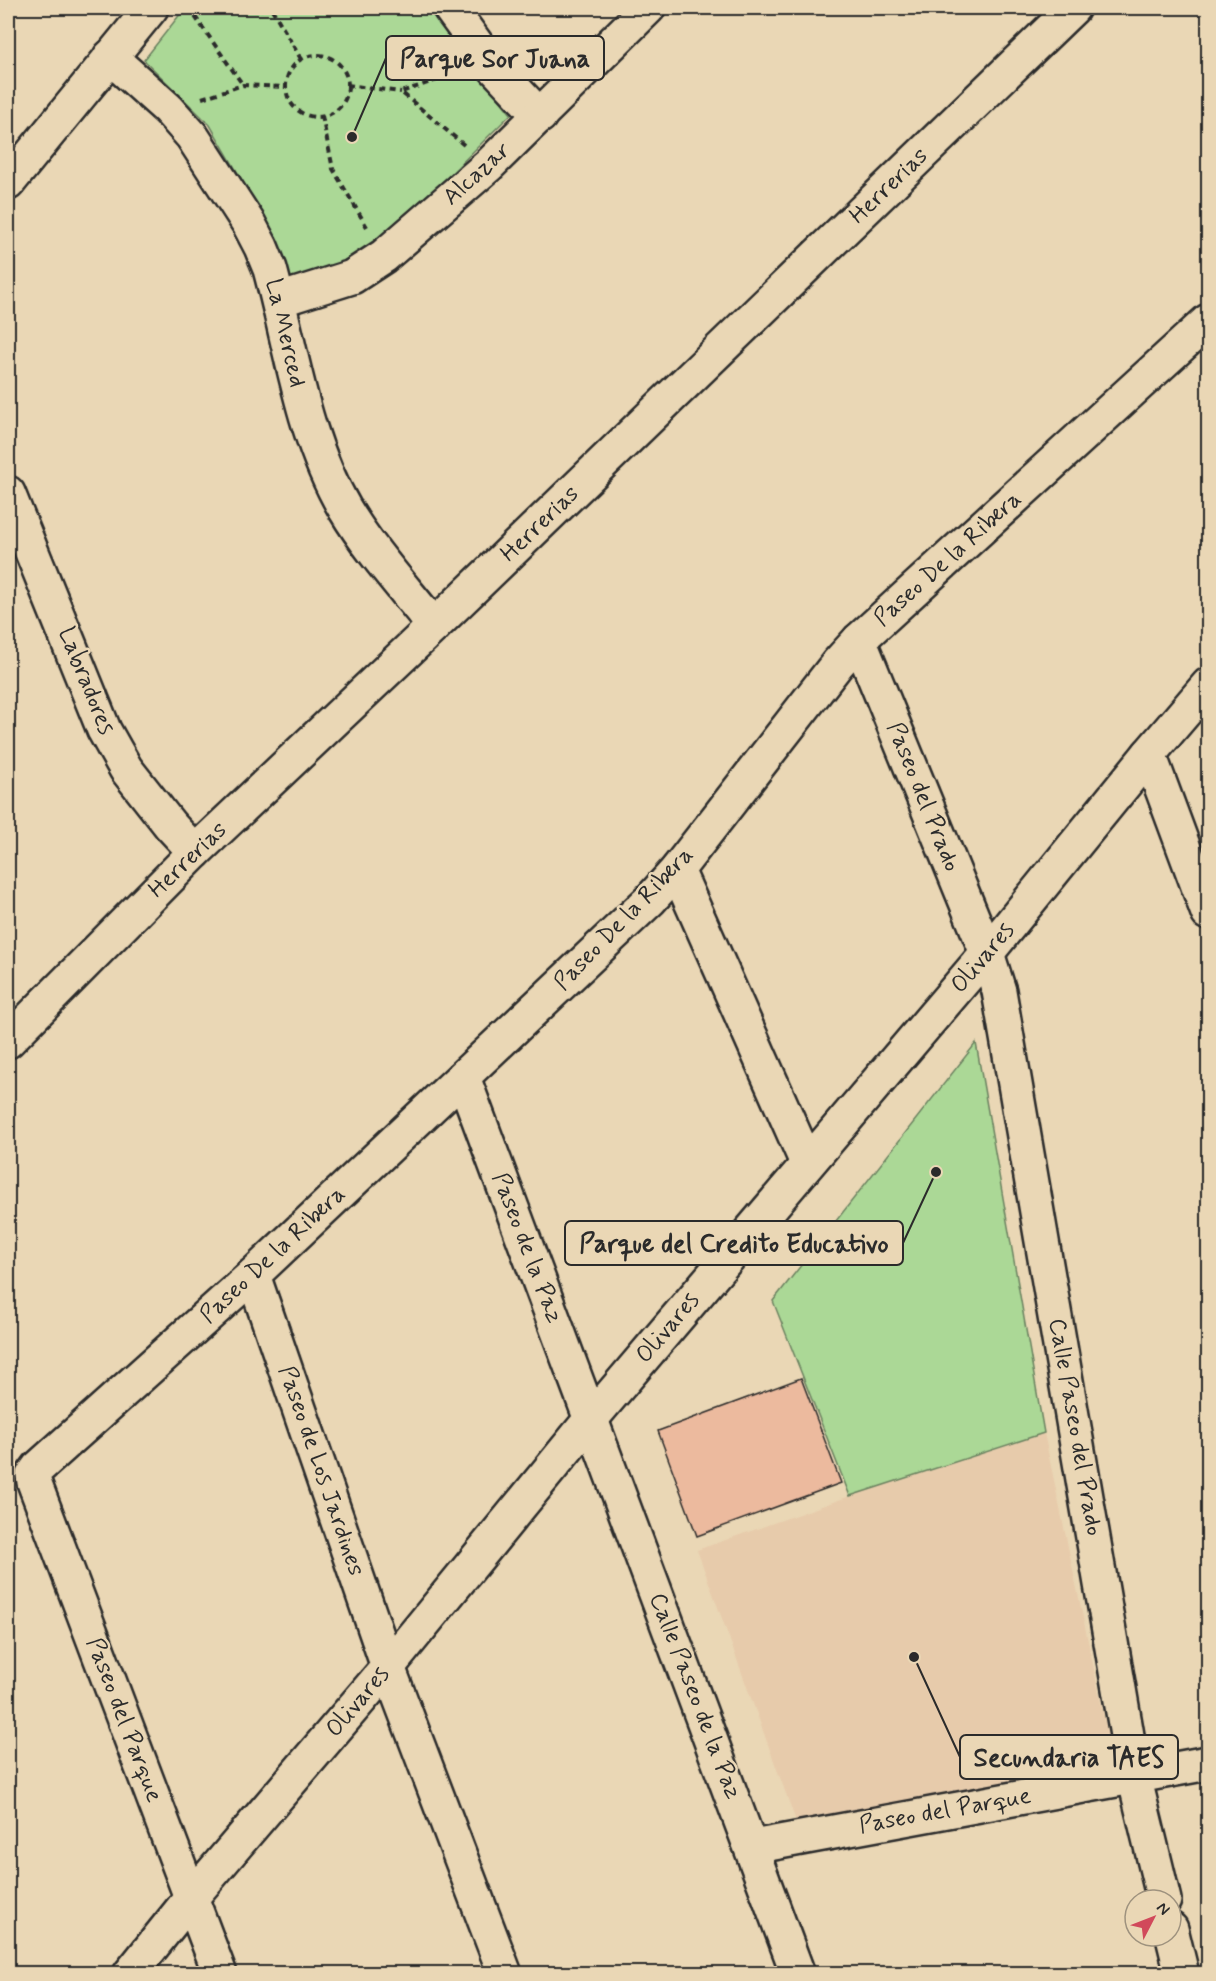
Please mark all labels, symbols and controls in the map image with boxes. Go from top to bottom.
callout: Parque Sor Juana [386,36,604,80]
text: Parque Sor Juana [400,43,590,77]
street label: Alcazar [436,135,518,213]
street label: Herrerias [843,141,935,231]
street label: La Merced [257,276,313,390]
street label: Herrerias [494,479,586,569]
street label: Paseo De la Ribera [868,484,1028,634]
street label: Labradores [50,623,122,739]
street label: Paseo del Prado [879,718,967,876]
street label: Herrerias [142,815,234,905]
street label: Paseo De la Ribera [547,840,701,998]
street label: Olivares [944,916,1022,1000]
street label: Paseo de la Paz [484,1168,570,1328]
street label: Paseo De la Ribera [193,1179,353,1331]
callout: Parque del Credito Educativo [565,1221,903,1265]
text: Parque del Credito Educativo [579,1228,889,1262]
street label: Olivares [629,1286,707,1370]
street label: Calle Paseo del Prado [1041,1316,1109,1538]
street label: Paseo de Los Jardines [271,1362,372,1580]
street label: Calle Paseo de la Paz [641,1589,749,1804]
street label: Paseo del Parque [78,1633,170,1807]
street label: Olivares [319,1660,397,1744]
callout: Secundaria TAES [960,1735,1178,1779]
text: Secundaria TAES [974,1742,1165,1776]
street label: Paseo del Parque [857,1781,1034,1841]
north arrow [1123,1888,1183,1948]
text: N [1152,1898,1174,1920]

